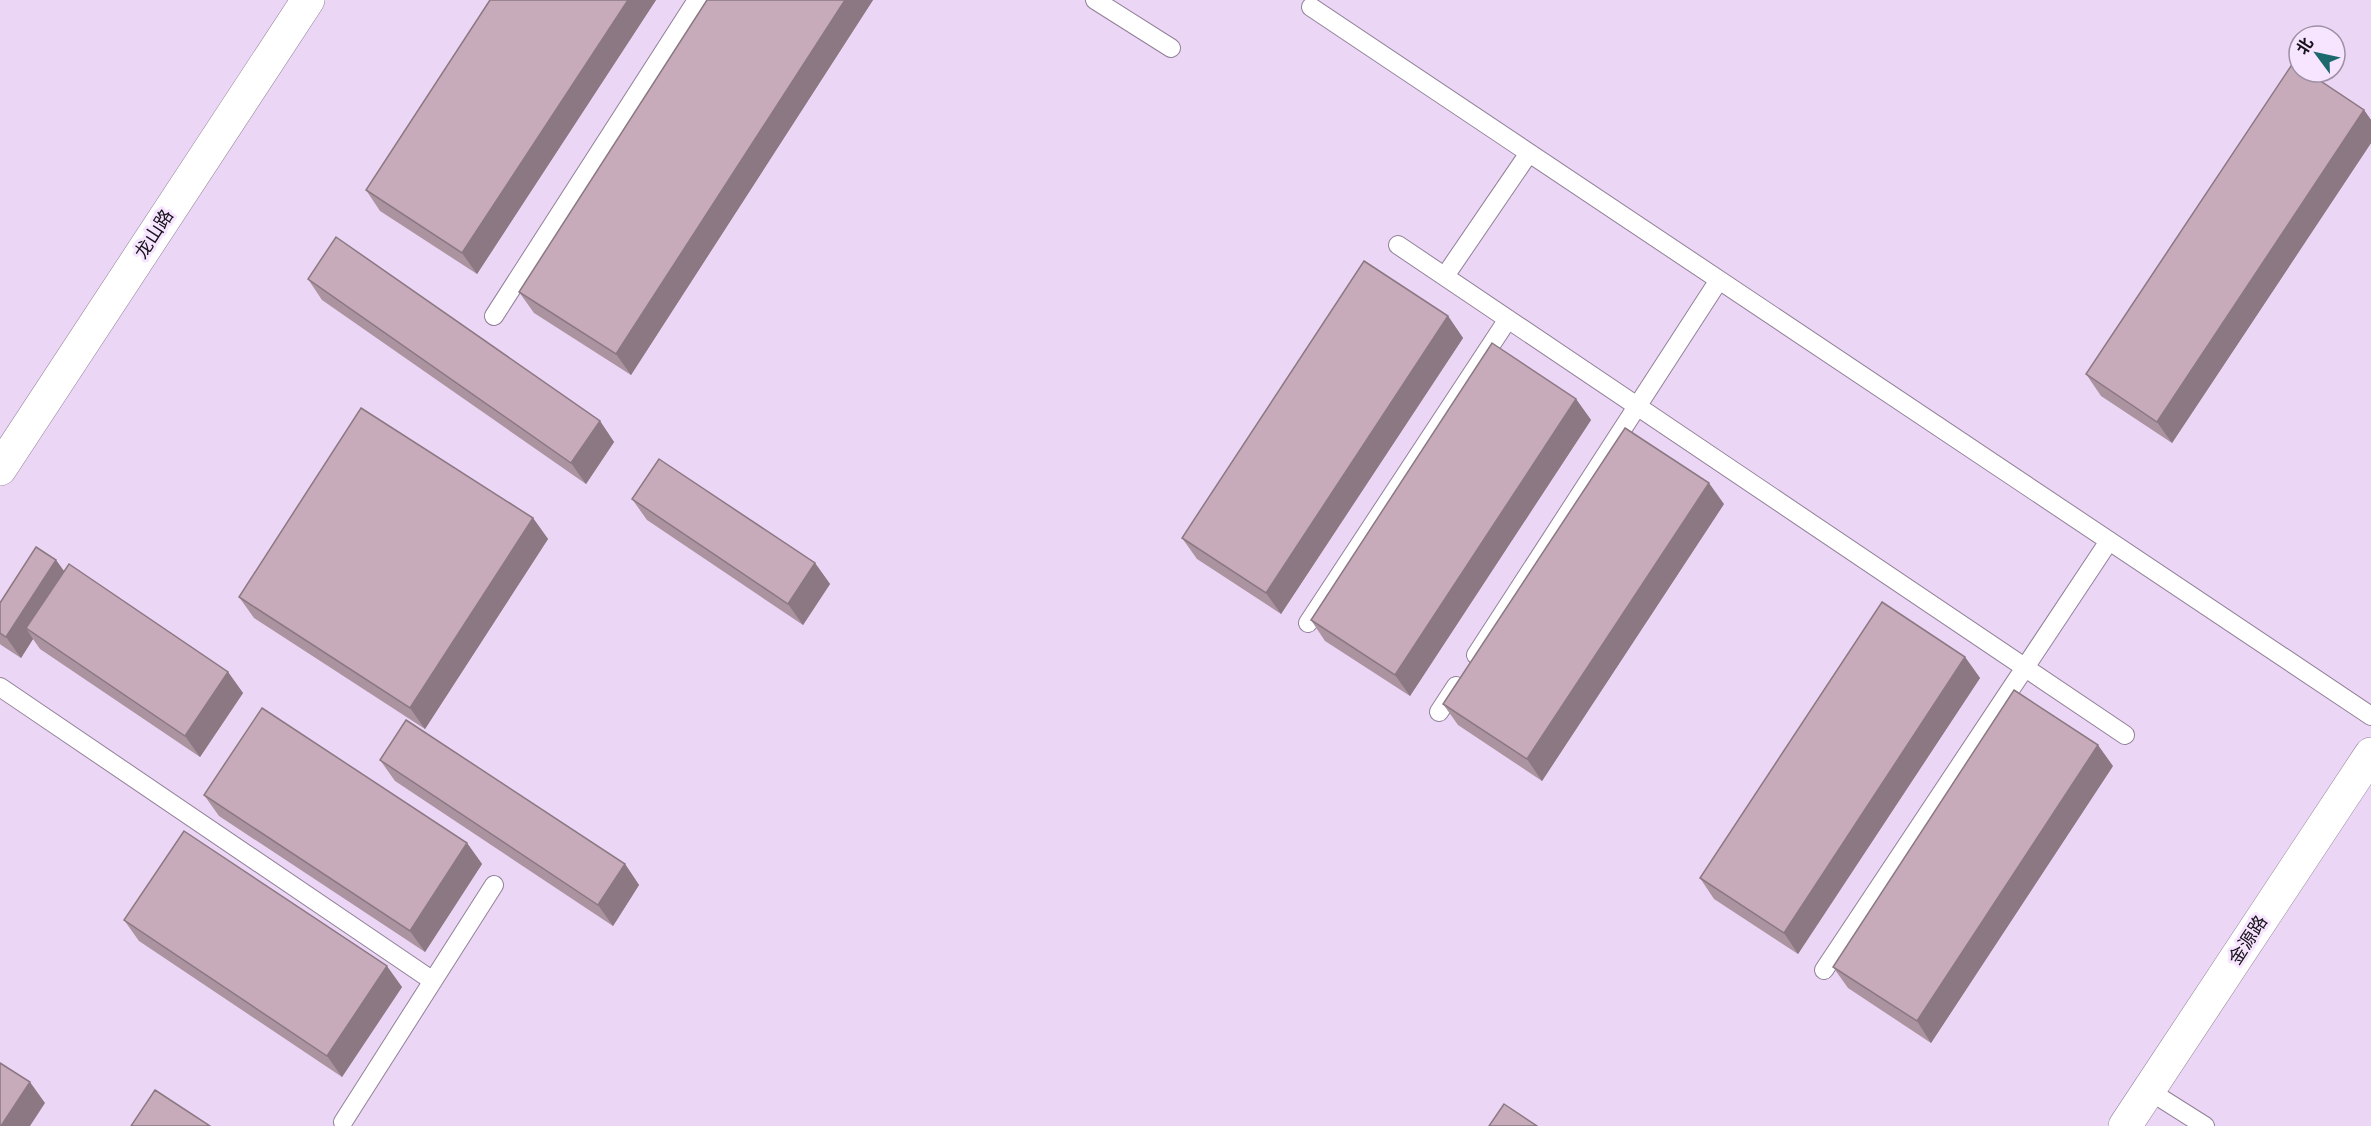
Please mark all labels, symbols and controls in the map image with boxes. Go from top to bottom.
north arrow [2287,24,2347,84]
text: 北 [2291,33,2318,59]
street label: 龙山路 [128,204,179,263]
street label: 金源路 [2222,910,2273,969]

